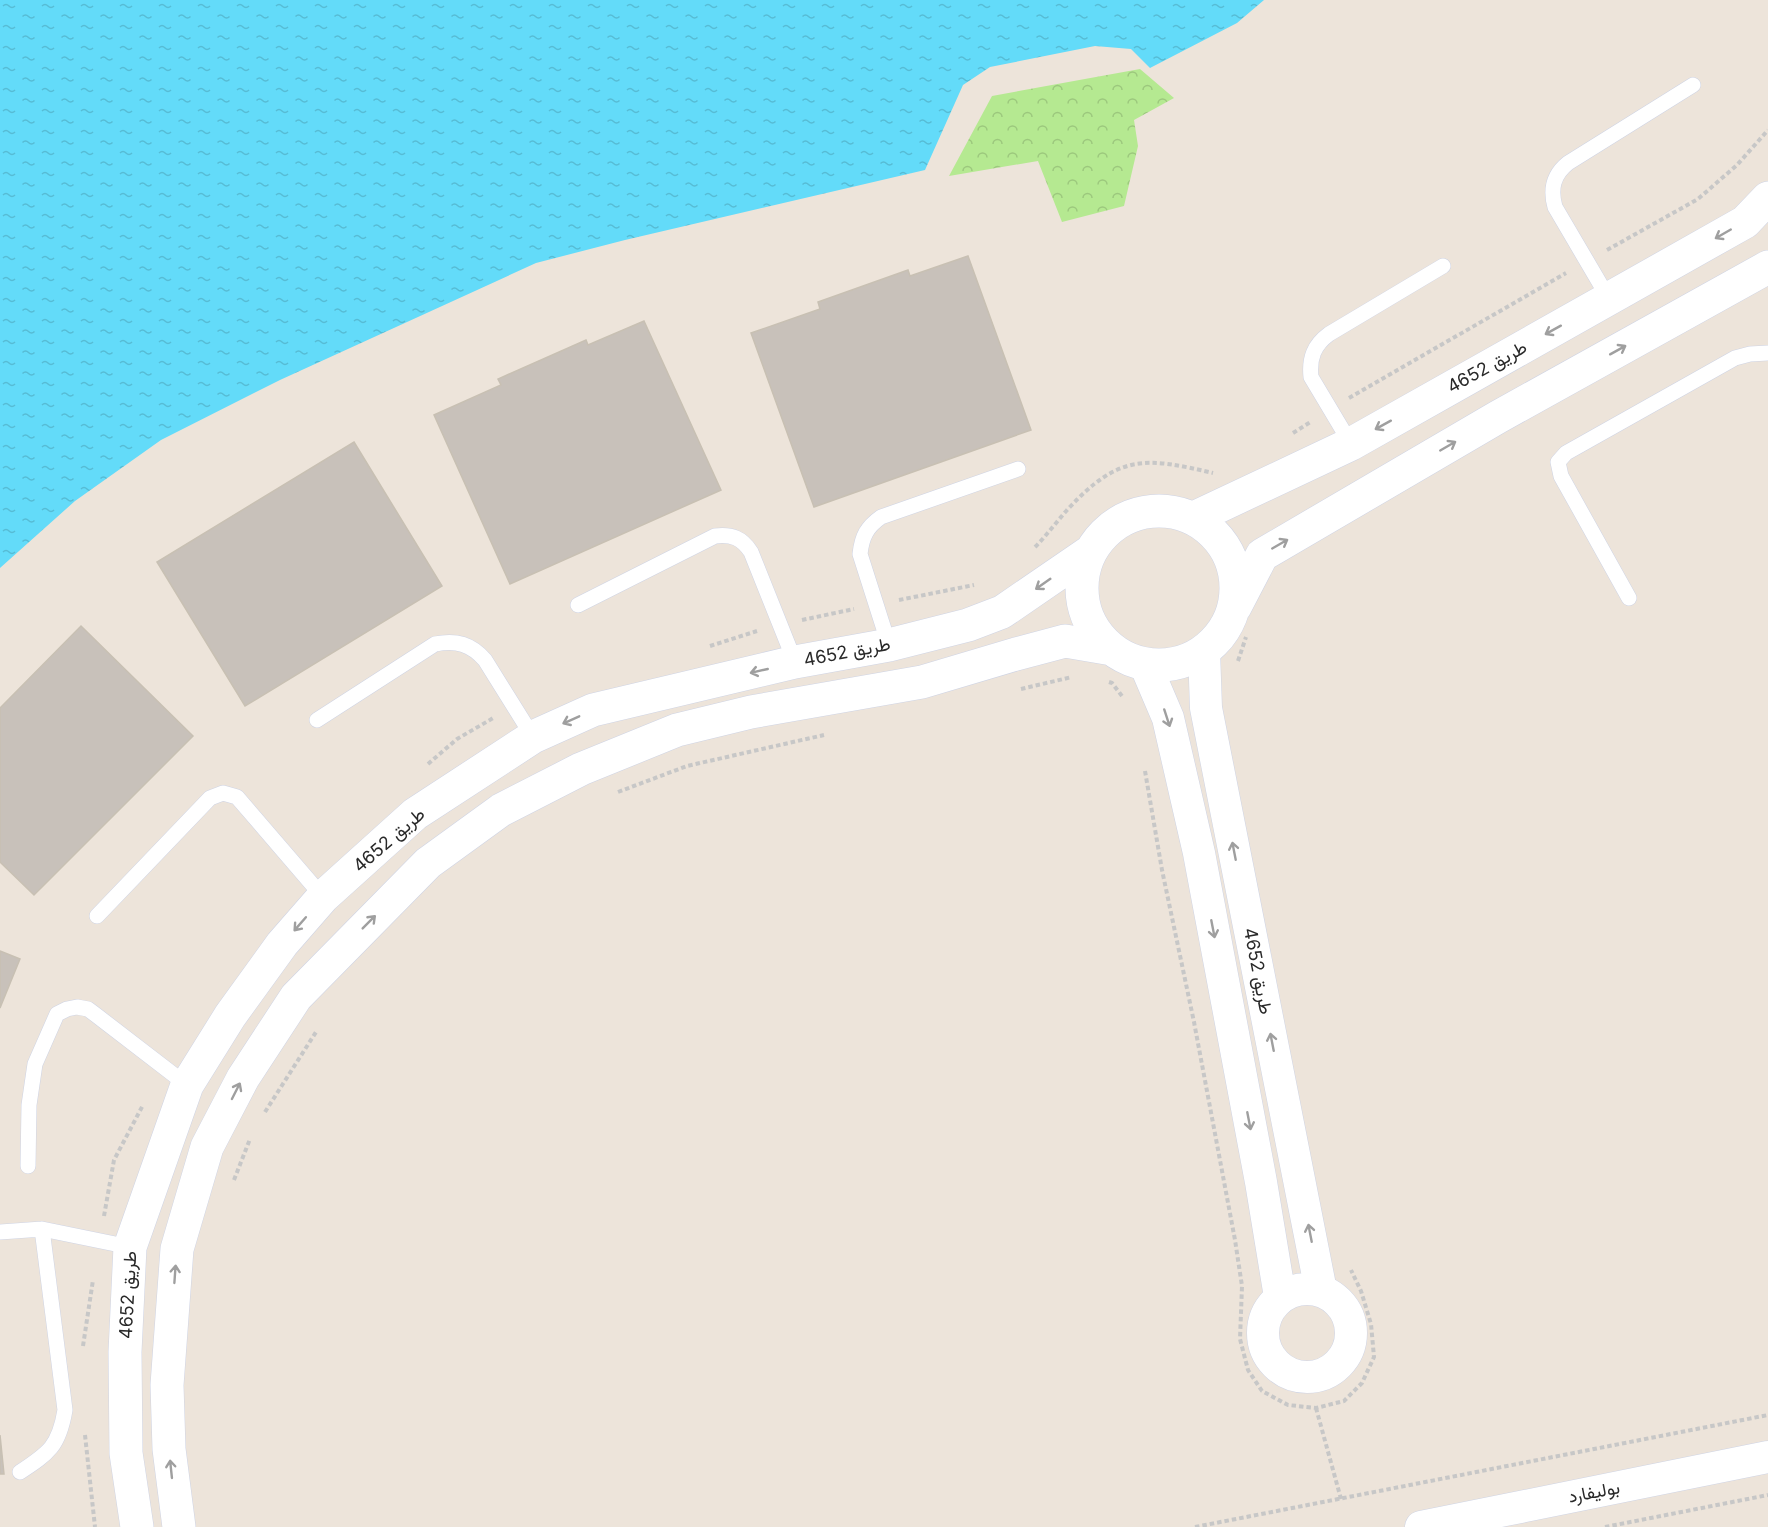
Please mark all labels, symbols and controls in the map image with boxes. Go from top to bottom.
one-way arrow [1715,228,1732,240]
one-way arrow [1545,324,1562,336]
street label: طريق 4652 [1443,336,1531,398]
one-way arrow [1609,344,1626,356]
one-way arrow [1375,420,1392,432]
one-way arrow [1439,439,1456,451]
one-way arrow [1271,538,1288,550]
one-way arrow [1036,578,1052,590]
street label: طريق 4652 [802,633,892,671]
one-way arrow [750,665,769,677]
one-way arrow [1163,708,1174,727]
one-way arrow [562,715,581,726]
street label: طريق 4652 [349,803,429,877]
one-way arrow [1228,841,1239,861]
one-way arrow [362,915,377,930]
one-way arrow [293,916,307,931]
one-way arrow [1208,919,1219,938]
street label: طريق 4652 [1239,926,1277,1016]
one-way arrow [1266,1033,1277,1052]
one-way arrow [230,1083,242,1100]
one-way arrow [1244,1110,1255,1130]
one-way arrow [1304,1224,1315,1243]
street label: طريق 4652 [115,1251,141,1339]
one-way arrow [170,1265,181,1285]
one-way arrow [166,1460,177,1479]
street label: بوليفارد [1566,1476,1622,1508]

